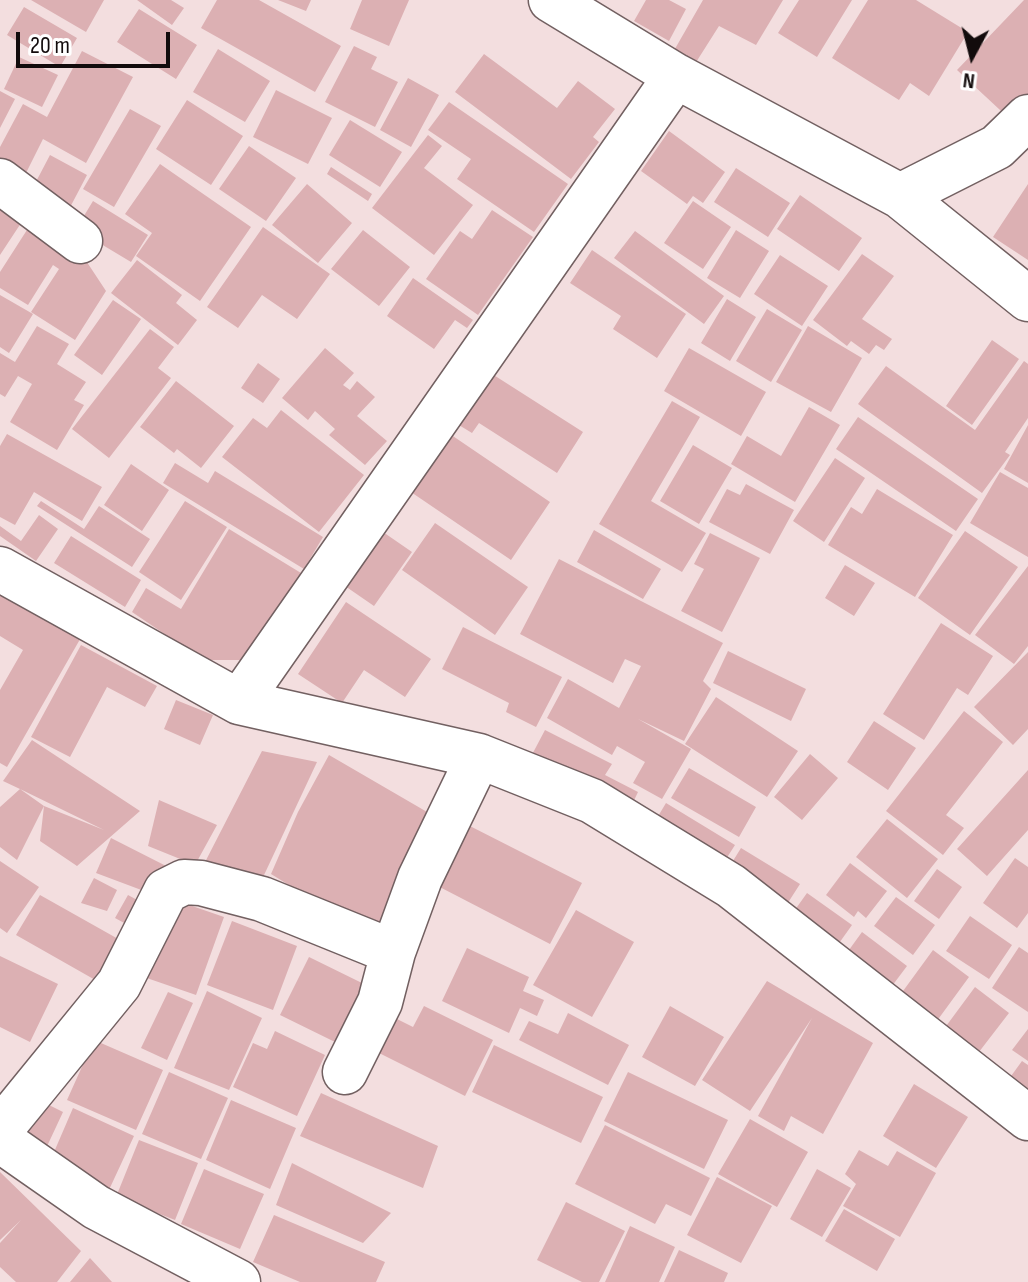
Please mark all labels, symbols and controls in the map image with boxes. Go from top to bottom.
scale bar [20,16,174,66]
north arrow [932,16,1012,96]
text: 20 m [30,31,70,60]
text: N [962,66,976,94]

